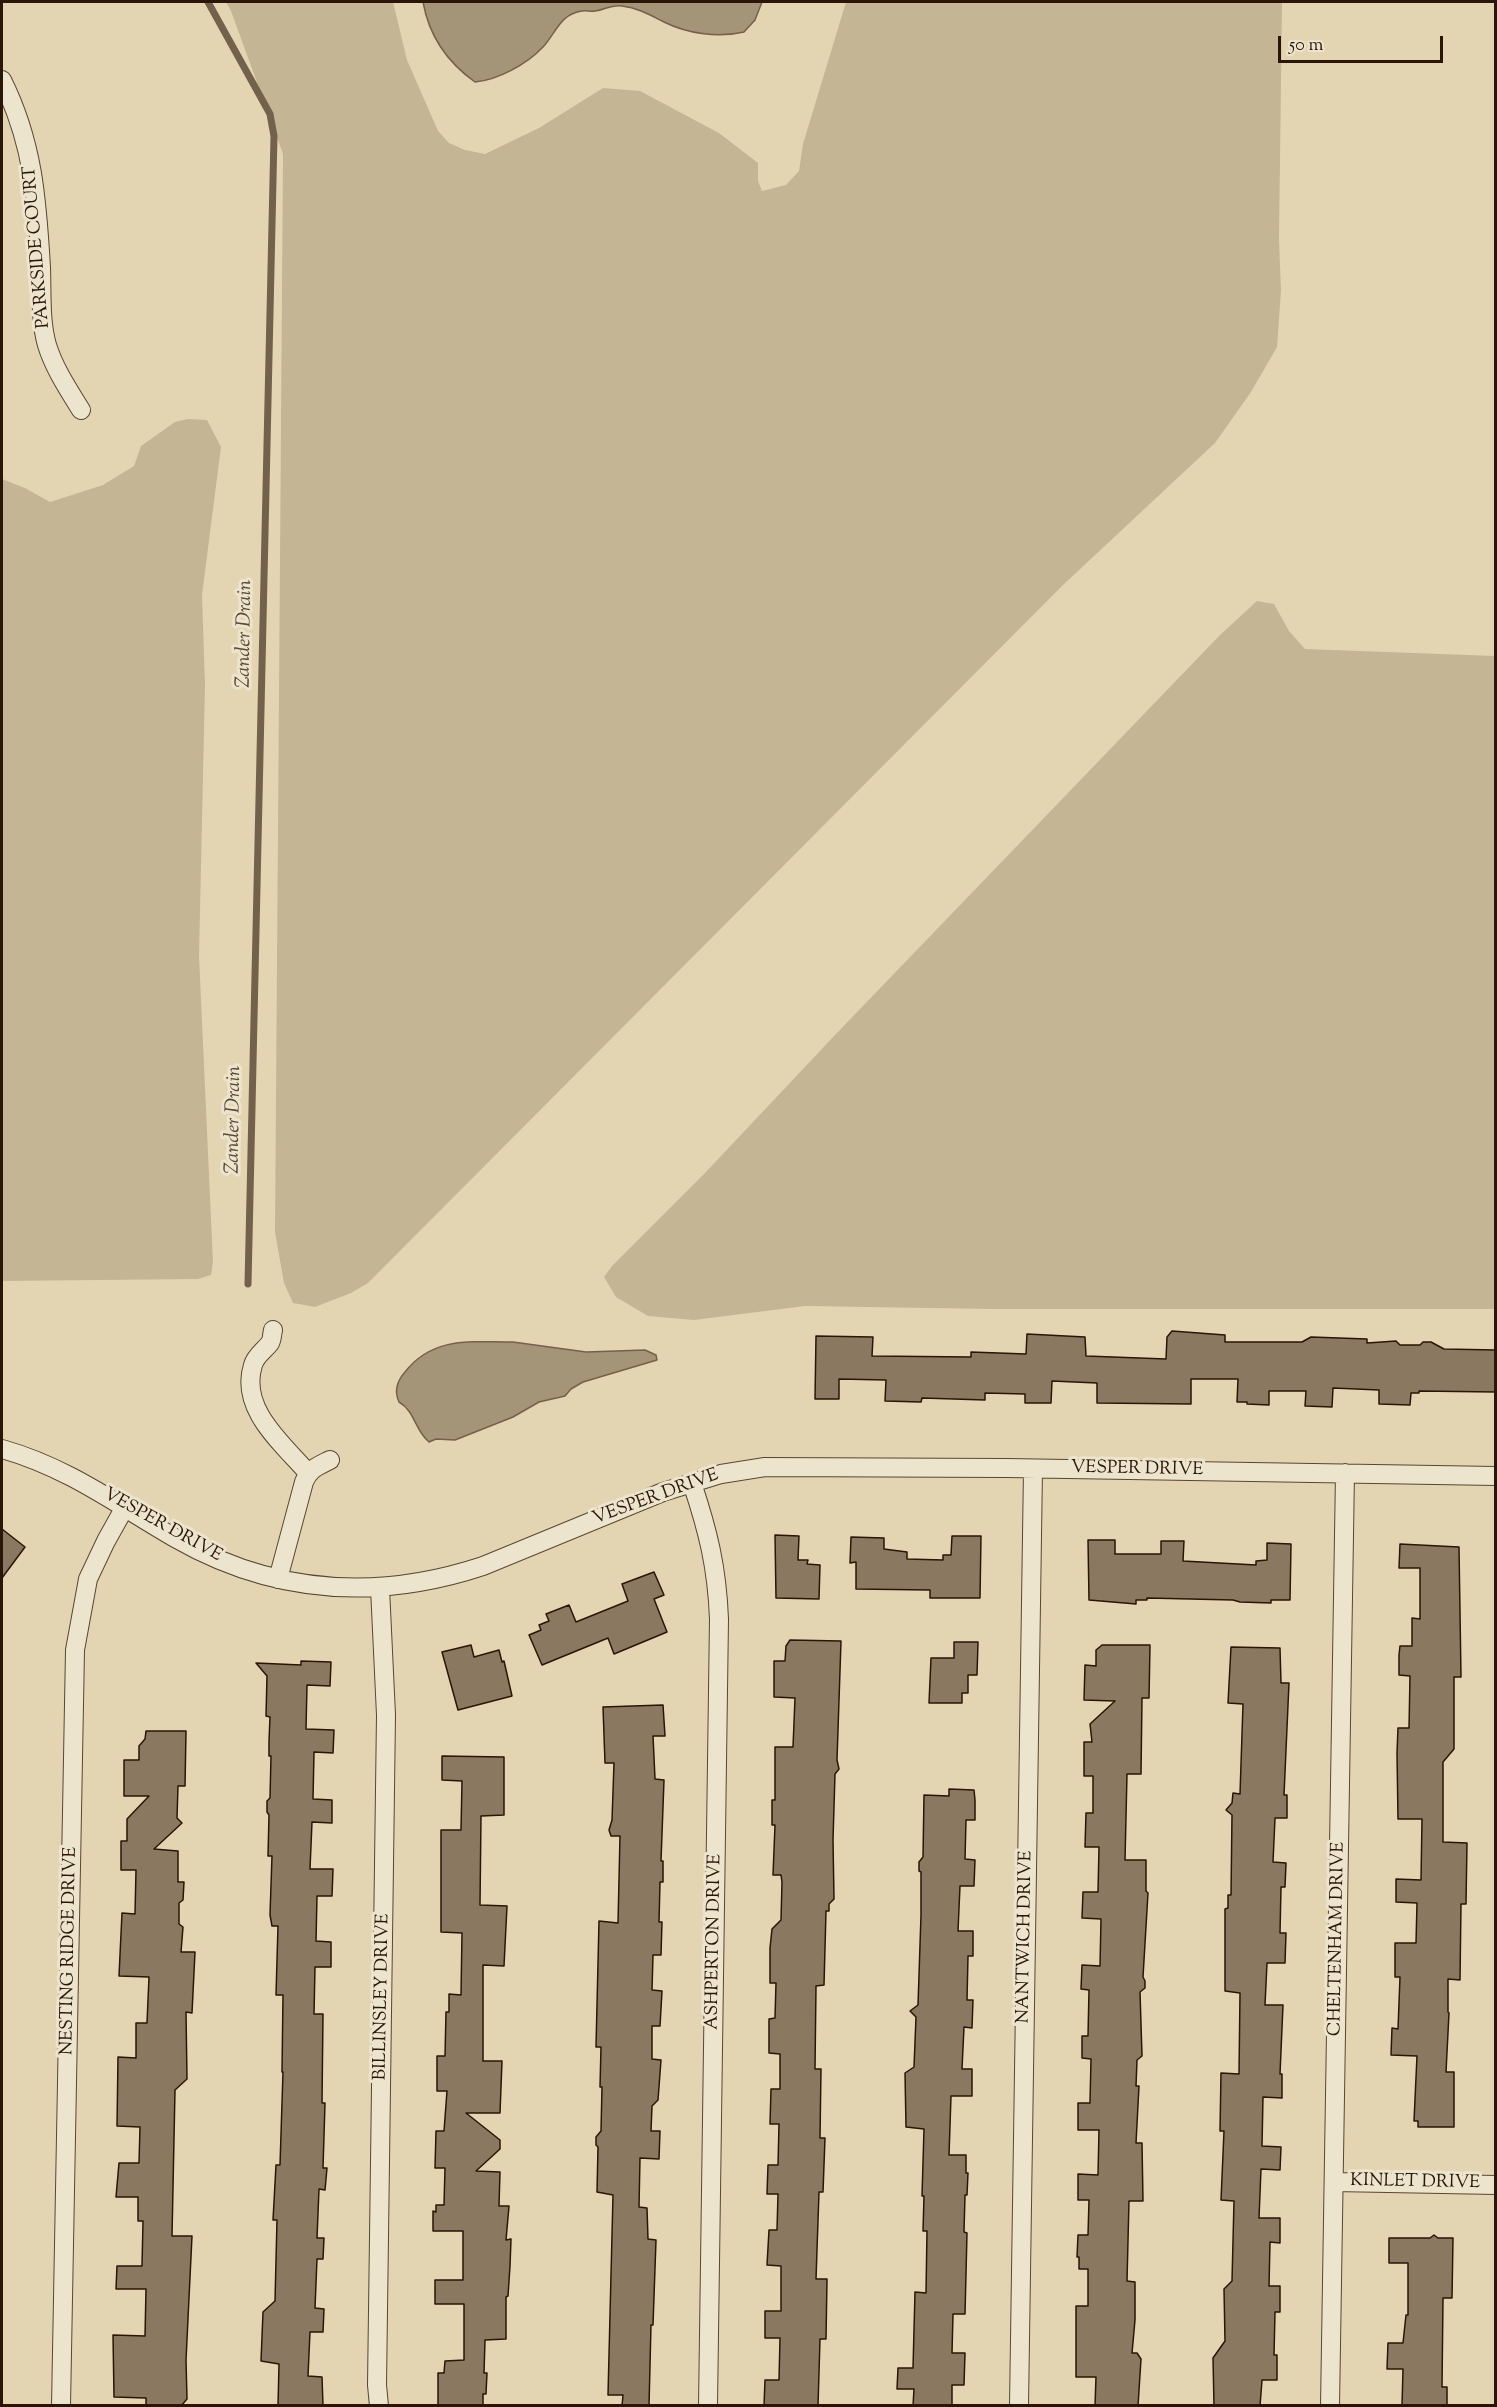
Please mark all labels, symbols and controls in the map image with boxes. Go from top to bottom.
scale bar [1281,24,1446,62]
text: 50 m [1289,33,1323,59]
street label: PARKSIDE COURT [20,165,56,329]
water label: Zander Drain [233,580,259,688]
water label: Zander Drain [222,1066,248,1174]
street label: VESPER DRIVE [1071,1458,1203,1482]
street label: VESPER DRIVE [590,1465,722,1531]
street label: VESPER DRIVE [99,1484,225,1568]
street label: CHELTENHAM DRIVE [1326,1842,1350,2036]
street label: NESTING RIDGE DRIVE [57,1847,83,2055]
street label: NANTWICH DRIVE [1014,1850,1038,2024]
street label: ASHPERTON DRIVE [703,1854,727,2030]
street label: BILLINSLEY DRIVE [371,1913,395,2081]
street label: KINLET DRIVE [1350,2171,1480,2195]

